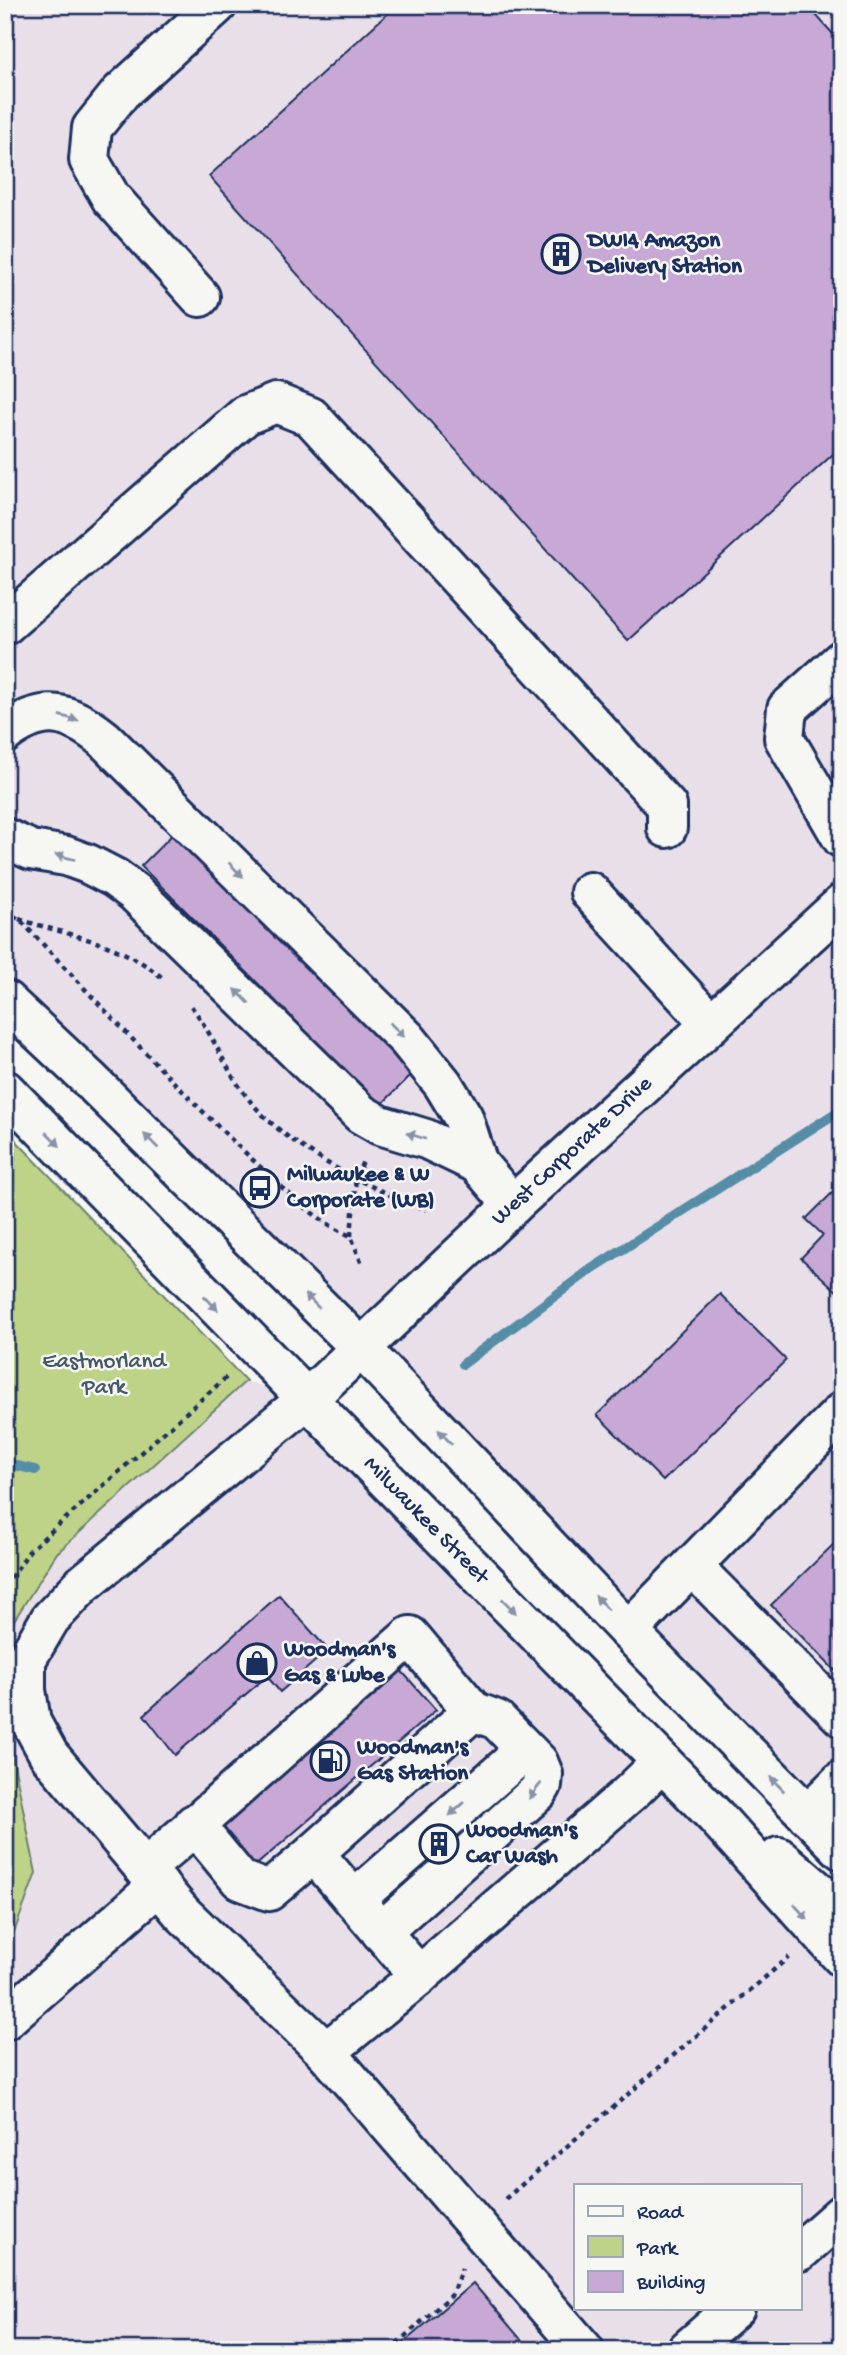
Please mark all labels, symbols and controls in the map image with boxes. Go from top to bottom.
place label: DWI4 Amazon Delivery Station [586,228,743,281]
building icon: DWI4 Amazon Delivery Station [540,233,582,275]
one-way arrow [58,713,80,724]
one-way arrow [54,851,76,862]
one-way arrow [227,861,244,878]
one-way arrow [234,988,250,1004]
one-way arrow [389,1021,406,1038]
street label: West Corporate Drive [486,1070,659,1231]
one-way arrow [44,1131,61,1148]
one-way arrow [405,1131,426,1141]
one-way arrow [143,1133,160,1149]
place label: Milwaukee & W Corporate (WB) [287,1162,435,1215]
bus stop icon: Milwaukee & W Corporate (WB) [239,1167,281,1209]
one-way arrow [304,1292,321,1309]
one-way arrow [203,1294,219,1311]
park label: Eastmorland Park [42,1349,167,1402]
one-way arrow [437,1429,454,1446]
street label: Milwaukee Street [357,1451,496,1591]
one-way arrow [594,1595,610,1612]
one-way arrow [500,1597,517,1614]
place label: Woodman's Gas & Lube [283,1637,397,1690]
shop icon: Woodman's Gas & Lube [236,1642,278,1684]
place label: Woodman's Gas Station [356,1735,470,1788]
fuel station icon: Woodman's Gas Station [309,1740,351,1782]
one-way arrow [769,1775,786,1792]
one-way arrow [528,1782,542,1801]
one-way arrow [448,1801,466,1817]
place label: Woodman's Car Wash [465,1818,579,1871]
building icon: Woodman's Car Wash [418,1823,460,1865]
one-way arrow [793,1903,809,1920]
legend [574,2184,802,2310]
text: Road [637,2202,685,2227]
text: Park [636,2238,680,2263]
text: Building [636,2272,706,2297]

